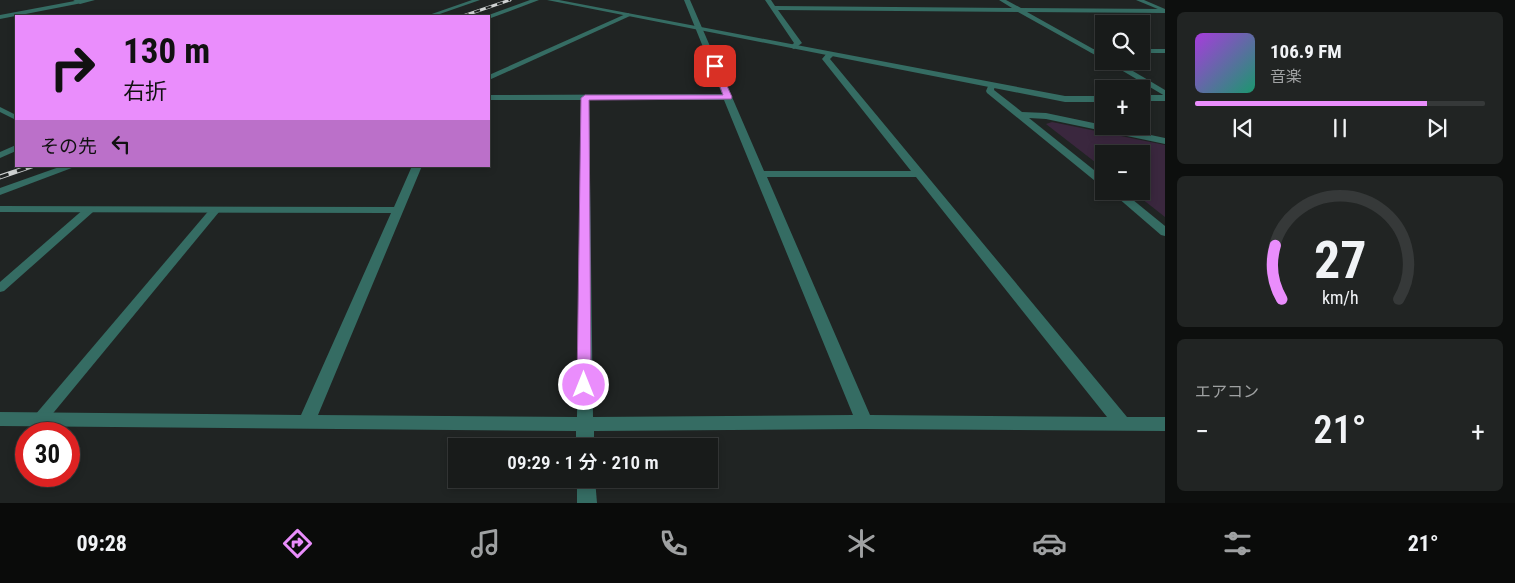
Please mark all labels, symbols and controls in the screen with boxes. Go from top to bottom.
map controls [1095,15,1150,200]
button: search [1095,15,1150,70]
text: 130 m [123,31,210,72]
icon: right [40,35,105,100]
text: 106.9 FM [1270,40,1342,63]
pin [694,45,736,87]
icon: arrive [701,52,729,80]
text: 音楽 [1270,67,1302,86]
text: 右折 [123,79,167,104]
button: + [1095,80,1150,135]
icon: previous [1229,114,1257,142]
icon: pause [1326,114,1354,142]
icon: next [1423,114,1451,142]
icon: left [107,130,135,158]
text: その先 [40,135,97,158]
button: − [1095,145,1150,200]
text: 27 [1314,230,1366,291]
text: km/h [1322,287,1358,308]
position arrow [557,358,609,410]
text: エアコン [1195,382,1259,401]
text: 21° [1314,408,1366,452]
text: − [1195,415,1209,448]
text: + [1471,415,1485,448]
speed limit sign: 30 [15,422,80,487]
text: 09:29 · 1 分 · 210 m [507,451,659,474]
icon: directions [280,526,315,561]
icon: music [468,526,503,561]
icon: phone [656,526,691,561]
icon: climate [844,526,879,561]
icon: car [1032,526,1067,561]
icon: filters [1220,526,1255,561]
text: 09:28 [76,531,127,556]
text: 21° [1408,531,1438,556]

